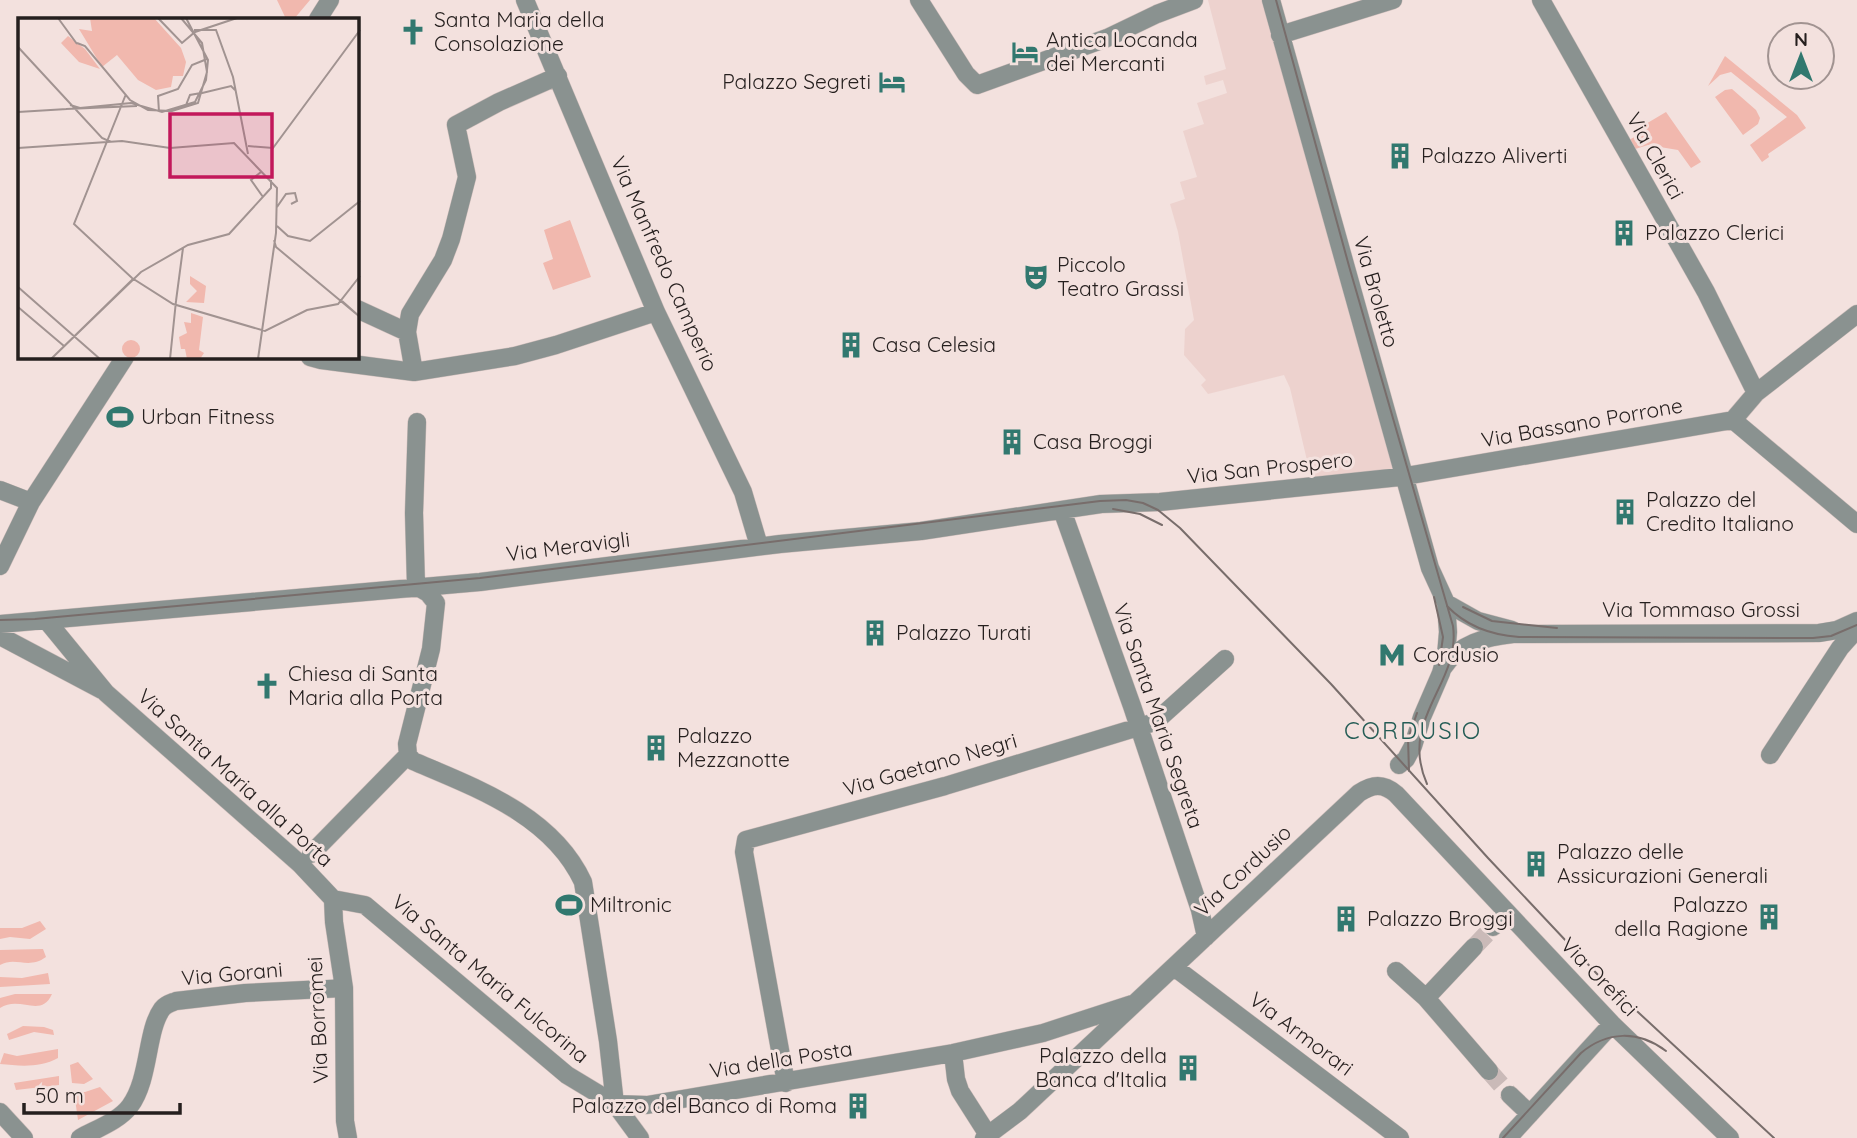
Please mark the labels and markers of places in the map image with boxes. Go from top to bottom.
place label: Santa Maria della Consolazione [434,6,604,56]
church icon: Santa Maria della Consolazione [398,17,428,47]
place label: Antica Locanda dei Mercanti [1046,26,1198,76]
hotel icon: Antica Locanda dei Mercanti [1010,37,1040,67]
hotel icon: Palazzo Segreti [877,67,907,97]
place label: Palazzo Segreti [722,68,871,94]
building icon: Palazzo Aliverti [1385,141,1415,171]
place label: Palazzo Aliverti [1421,142,1568,168]
building icon: Palazzo Clerici [1609,218,1639,248]
place label: Palazzo Clerici [1645,219,1784,245]
place label: Piccolo Teatro Grassi [1057,251,1184,301]
theatre icon: Piccolo Teatro Grassi [1021,262,1051,292]
building icon: Casa Celesia [836,330,866,360]
place label: Casa Celesia [872,331,996,357]
sports icon: Urban Fitness [105,402,135,432]
place label: Urban Fitness [141,403,275,429]
building icon: Casa Broggi [997,427,1027,457]
place label: Casa Broggi [1033,428,1153,454]
place label: Palazzo del Credito Italiano [1646,486,1794,536]
building icon: Palazzo del Credito Italiano [1610,497,1640,527]
building icon: Palazzo Turati [860,618,890,648]
place label: Palazzo Turati [896,619,1031,645]
metro station icon: Cordusio [1377,640,1407,670]
place label: Cordusio [1413,641,1499,667]
place label: Chiesa di Santa Maria alla Porta [288,660,443,710]
church icon: Chiesa di Santa Maria alla Porta [252,671,282,701]
place label: Palazzo Mezzanotte [677,722,790,772]
building icon: Palazzo Mezzanotte [641,733,671,763]
place label: Palazzo delle Assicurazioni Generali [1557,838,1768,888]
building icon: Palazzo delle Assicurazioni Generali [1521,849,1551,879]
sports icon: Miltronic [554,890,584,920]
place label: Miltronic [590,891,672,917]
place label: Palazzo della Ragione [1614,891,1748,941]
building icon: Palazzo della Ragione [1754,902,1784,932]
building icon: Palazzo Broggi [1331,904,1361,934]
place label: Palazzo Broggi [1367,905,1513,931]
place label: Palazzo della Banca d'Italia [1035,1042,1167,1092]
building icon: Palazzo della Banca d'Italia [1173,1053,1203,1083]
building icon: Palazzo del Banco di Roma [843,1091,873,1121]
place label: Palazzo del Banco di Roma [572,1092,837,1118]

